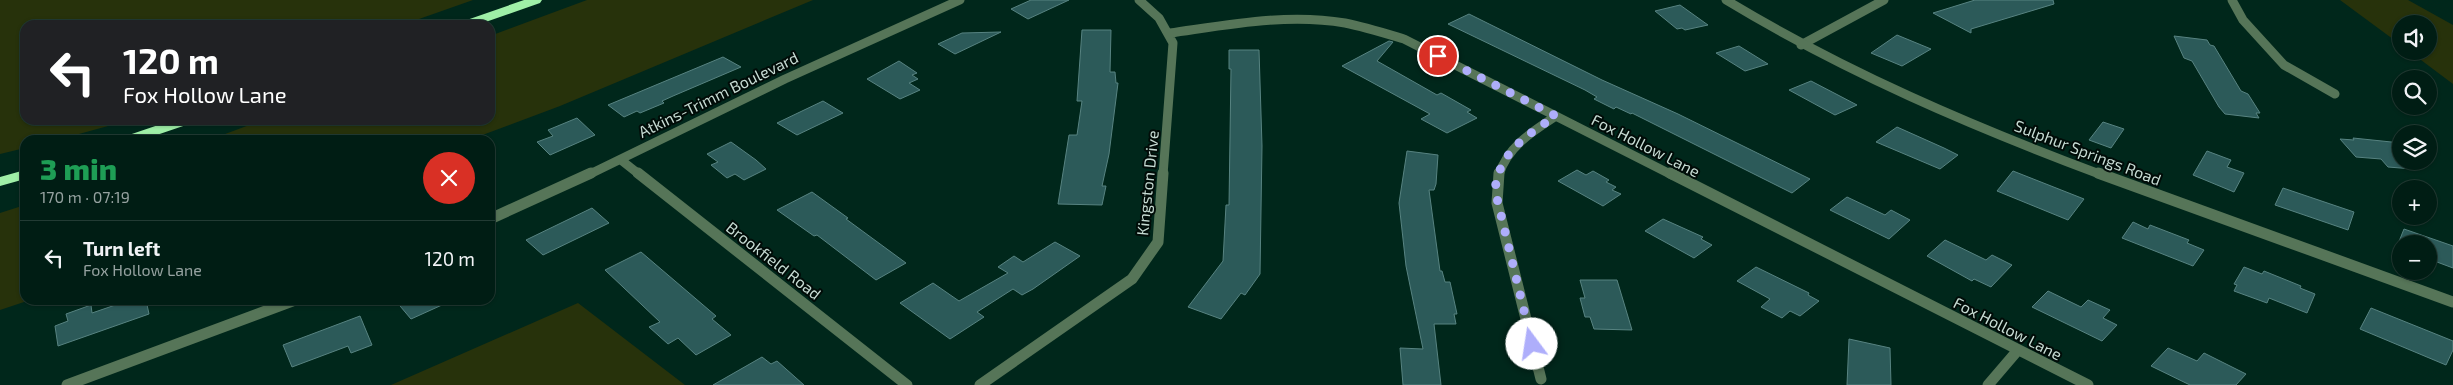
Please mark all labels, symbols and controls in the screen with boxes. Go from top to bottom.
map controls [2392,15,2437,280]
button: sound [2392,15,2437,60]
pin [1417,35,1459,77]
text: 120 m [123,39,219,81]
icon: left [40,40,105,105]
icon: arrive [1424,42,1452,70]
street label: Atkins-Trimm Boulevard [635,47,801,141]
button: search [2392,70,2437,115]
text: Fox Hollow Lane [123,81,287,107]
street label: Fox Hollow Lane [1589,110,1703,180]
street label: Sulphur Springs Road [2012,115,2164,189]
button: layers [2392,125,2437,170]
street label: Kingston Drive [1132,129,1162,237]
text: 3 min [40,150,117,186]
button: close [423,152,475,204]
button: + [2392,180,2437,225]
text: 170 m · 07:19 [40,187,130,206]
street label: Brookfield Road [723,217,825,303]
button: − [2392,235,2437,280]
text: Turn left [83,237,160,260]
icon: left [40,244,68,272]
text: 120 m [424,247,475,270]
text: Fox Hollow Lane [83,260,202,279]
street label: Fox Hollow Lane [1951,293,2065,363]
position arrow [1505,317,1557,369]

